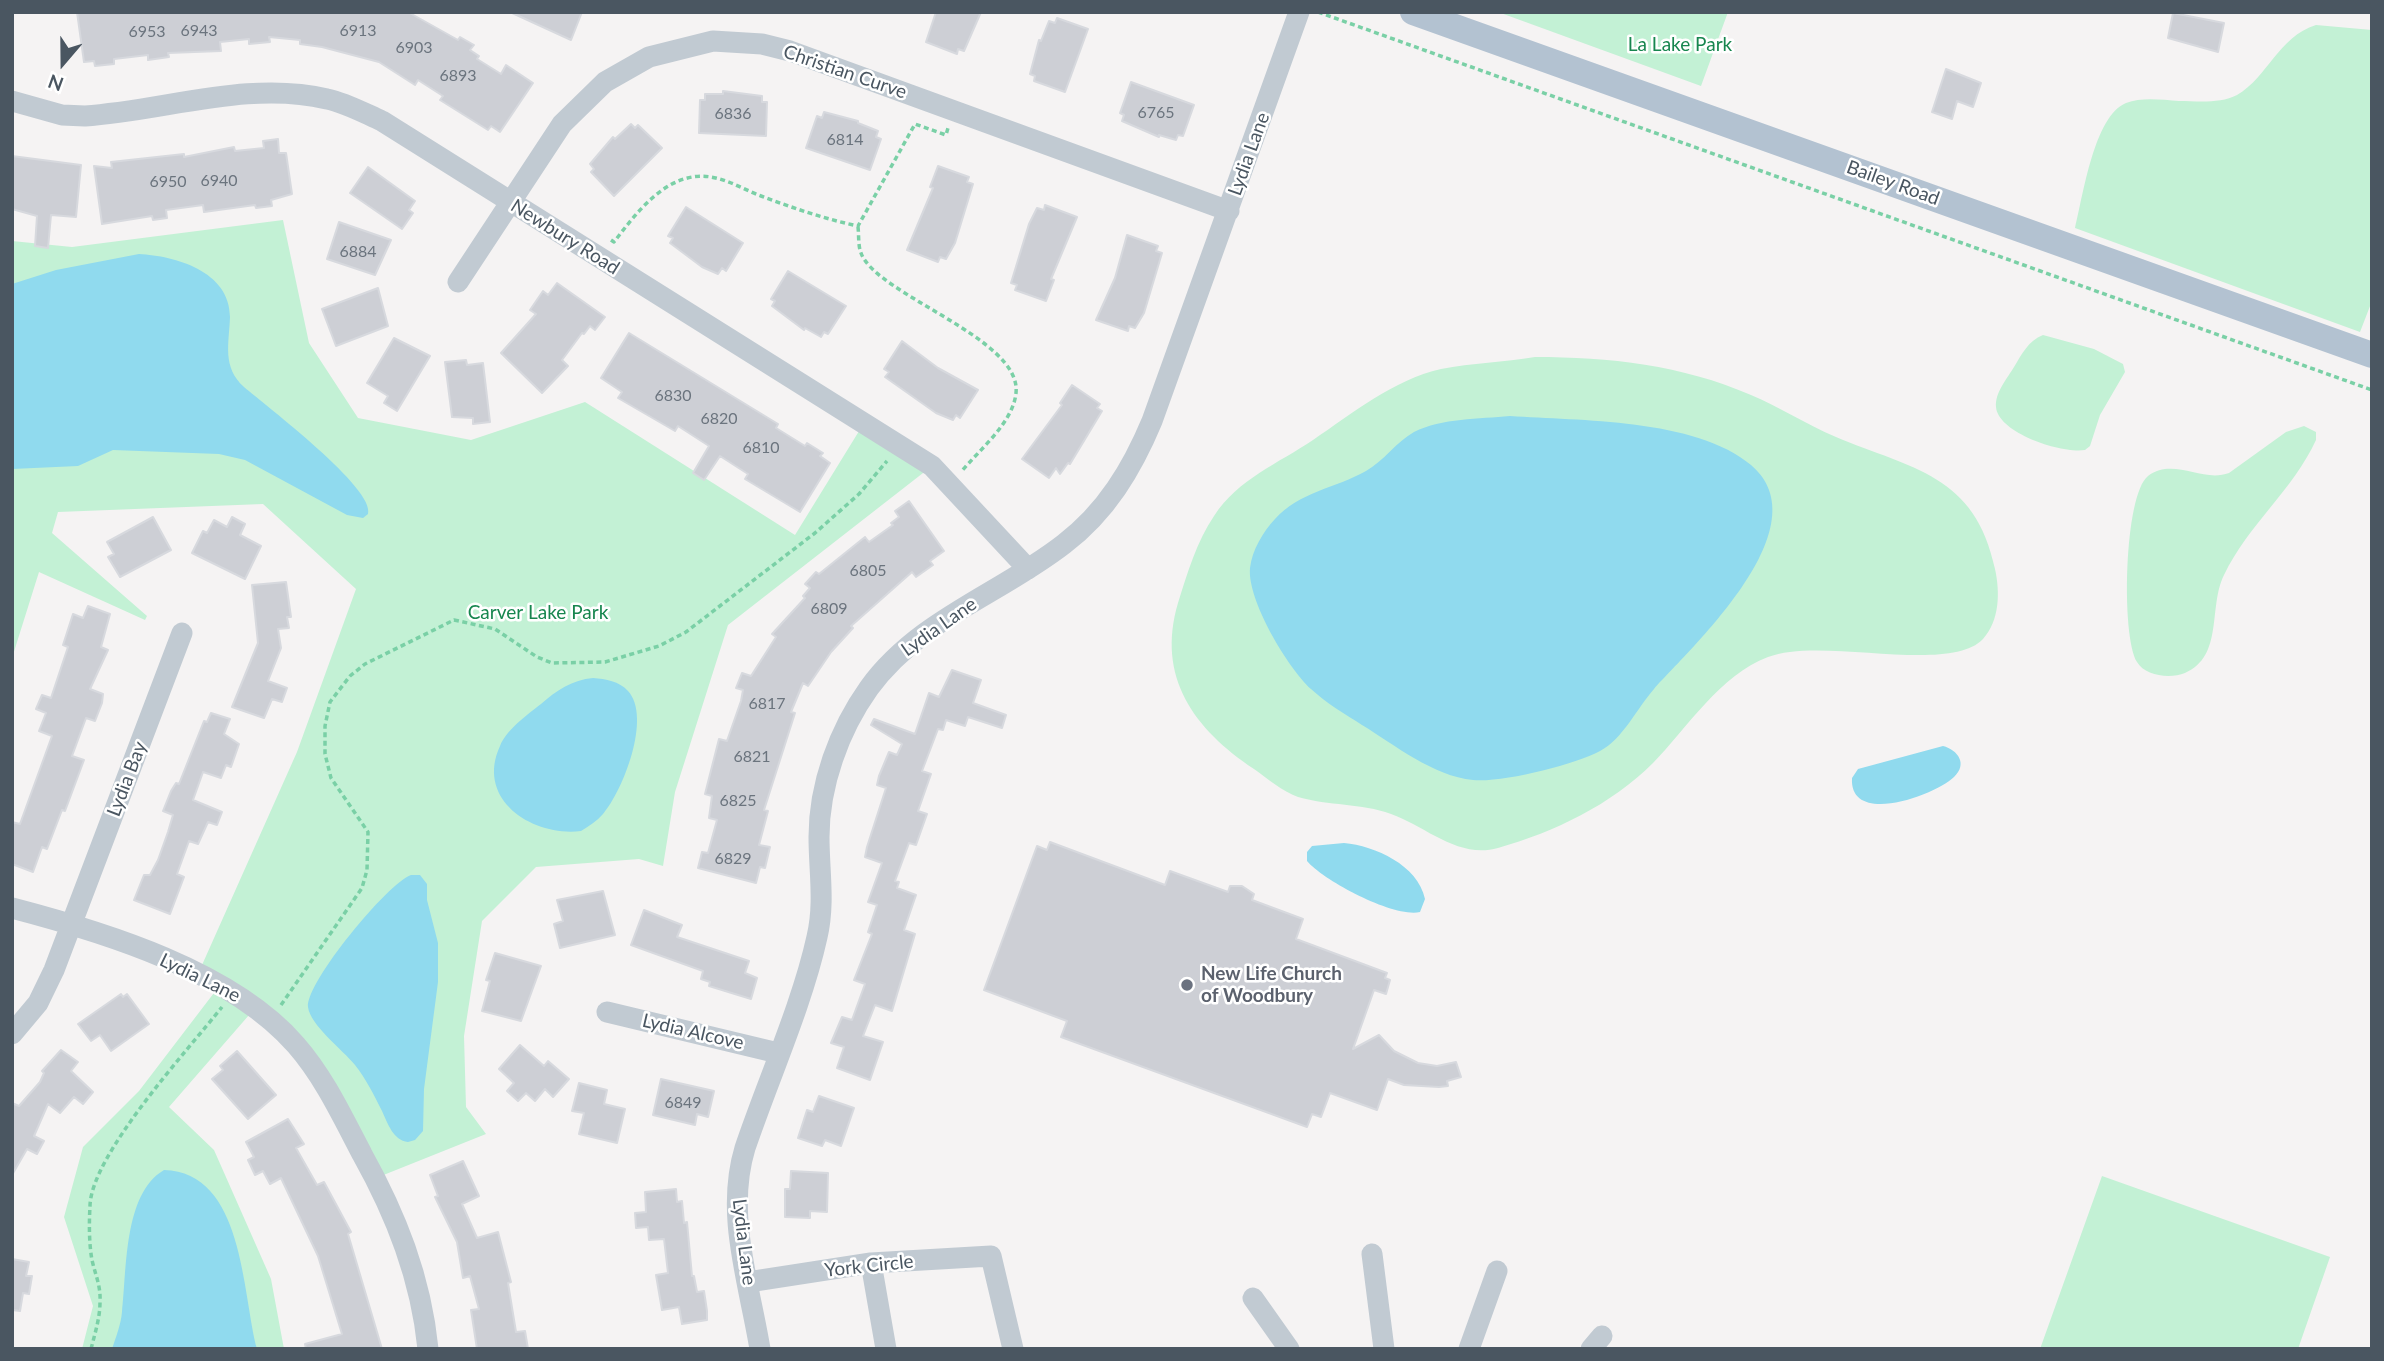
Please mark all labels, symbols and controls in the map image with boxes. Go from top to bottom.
house number: 6943 [180,21,218,41]
house number: 6913 [339,21,377,41]
house number: 6953 [128,22,166,42]
north arrow [28,28,98,98]
park label: La Lake Park [1628,34,1732,56]
house number: 6903 [395,38,433,58]
street label: Christian Curve [780,40,910,104]
house number: 6893 [439,66,477,86]
text: N [45,70,66,97]
house number: 6765 [1137,103,1175,123]
house number: 6836 [714,104,752,124]
street label: Lydia Lane [1223,109,1275,199]
house number: 6814 [826,130,864,150]
street label: Bailey Road [1843,156,1943,210]
house number: 6940 [200,171,238,191]
house number: 6950 [149,172,187,192]
street label: Newbury Road [506,194,624,280]
house number: 6884 [339,242,377,262]
house number: 6830 [654,386,692,406]
house number: 6820 [700,409,738,429]
house number: 6810 [742,438,780,458]
house number: 6805 [849,561,887,581]
street label: Lydia Lane [897,593,981,661]
house number: 6809 [810,599,848,619]
park label: Carver Lake Park [468,602,608,624]
house number: 6817 [748,694,786,714]
street label: Lydia Bay [102,738,152,820]
house number: 6821 [733,747,771,767]
house number: 6825 [719,791,757,811]
house number: 6829 [714,849,752,869]
street label: Lydia Lane [156,949,244,1007]
place label: New Life Church of Woodbury [1201,963,1342,1007]
marker: New Life Church of Woodbury [1179,977,1195,993]
street label: Lydia Alcove [640,1009,746,1055]
house number: 6849 [664,1093,702,1113]
street label: Lydia Lane [727,1198,761,1286]
street label: York Circle [823,1250,915,1282]

